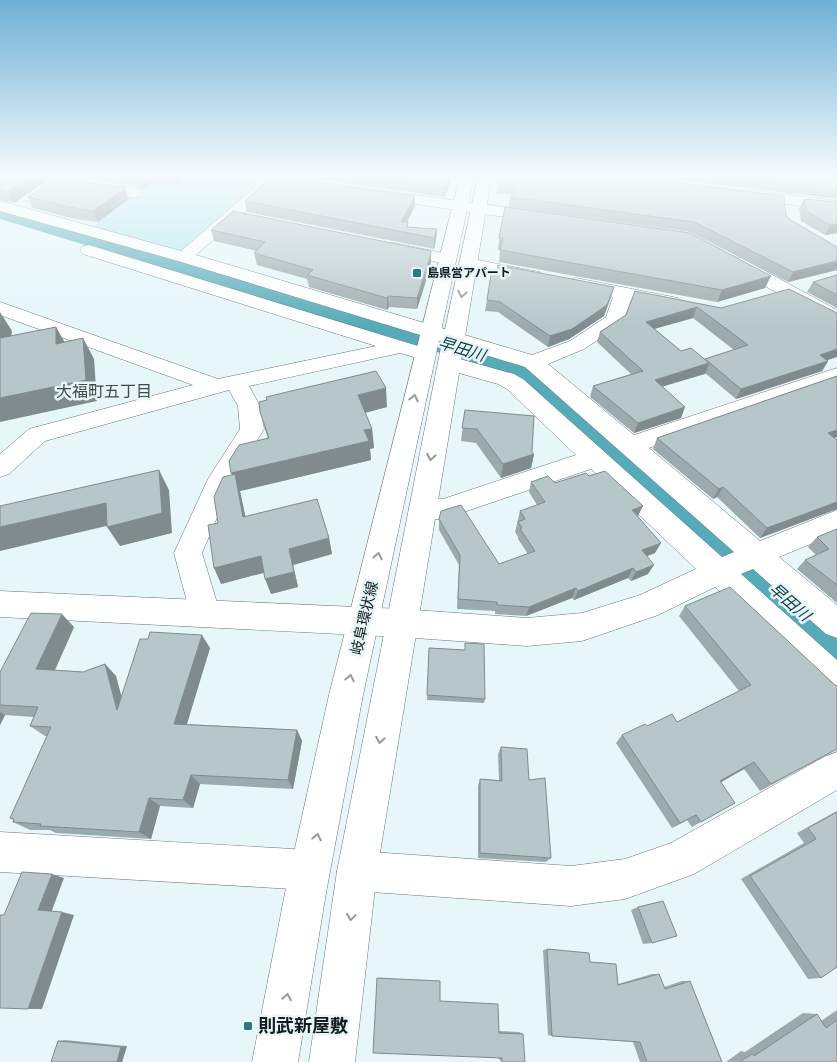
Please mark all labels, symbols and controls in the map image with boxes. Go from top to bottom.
place label: 島県営アパート [427,266,511,280]
marker: 島県営アパート [411,267,423,279]
one-way arrow [457,290,468,298]
water label: 早田川 [437,334,489,365]
district label: 大福町五丁目 [56,383,152,400]
one-way arrow [408,394,419,402]
one-way arrow [427,453,437,461]
one-way arrow [372,552,382,561]
street label: 岐阜環状線 [347,580,381,656]
water label: 早田川 [766,580,815,625]
one-way arrow [345,674,355,683]
one-way arrow [376,735,386,744]
one-way arrow [311,833,322,841]
one-way arrow [346,914,357,922]
one-way arrow [281,992,292,1001]
place label: 則武新屋敷 [258,1016,348,1036]
marker: 則武新屋敷 [242,1020,254,1032]

